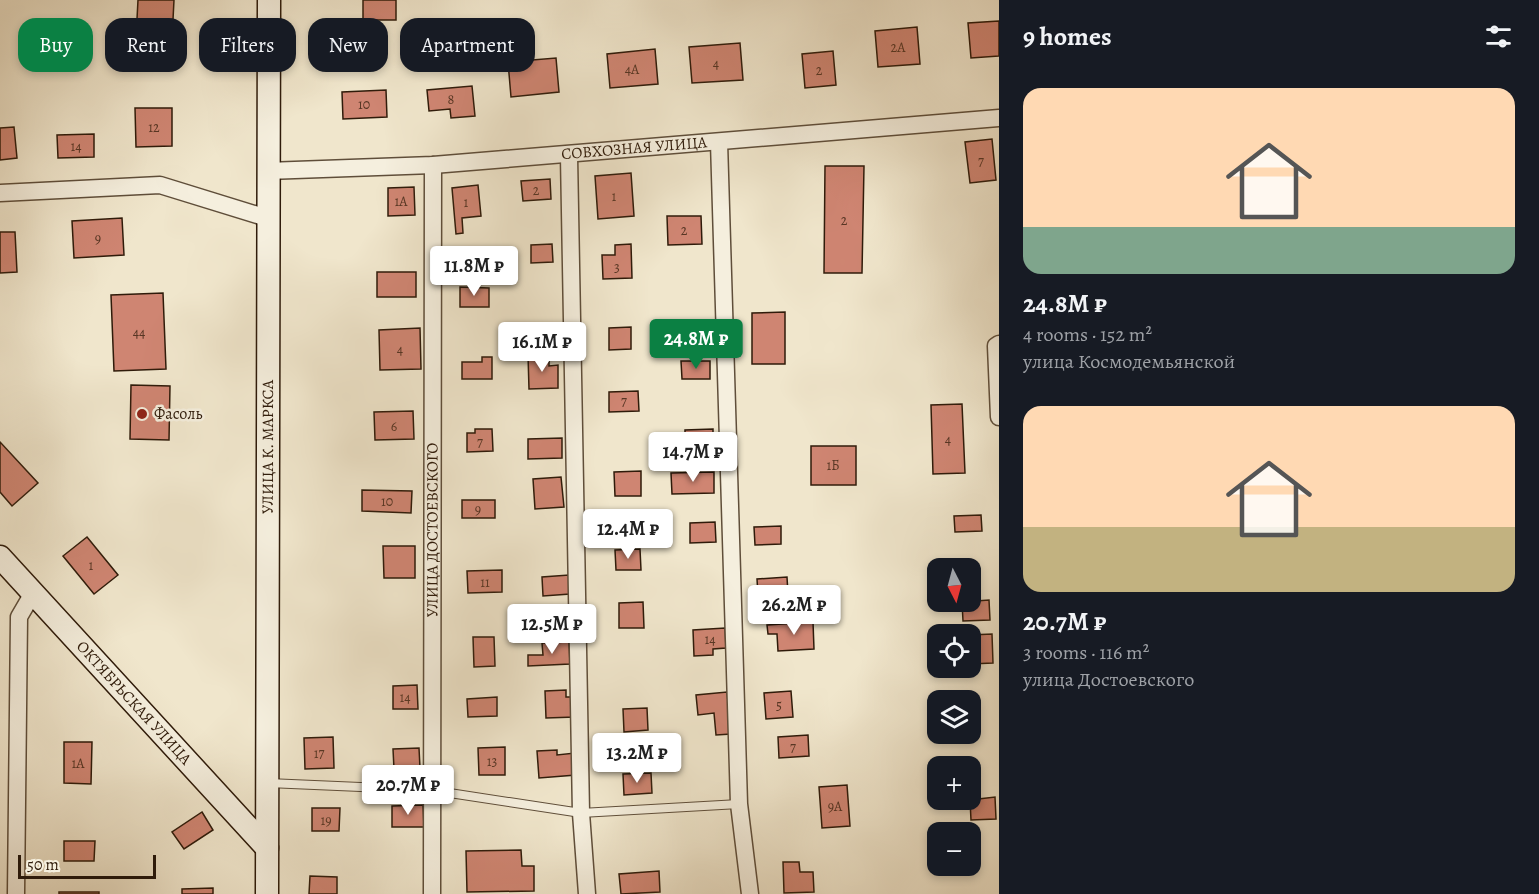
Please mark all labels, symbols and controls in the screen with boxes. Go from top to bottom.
chip: Buy [18,18,93,72]
chip: Rent [105,18,187,72]
chip: Filters [199,18,296,72]
chip: New [308,18,388,72]
chip: Apartment [400,18,535,72]
text: 9 homes [1023,19,1112,54]
icon: filters [1482,20,1515,53]
house number: 2А [891,38,906,57]
house number: 4 [713,54,719,73]
house number: 4А [625,60,640,79]
house number: 2 [816,61,823,80]
house number: 8 [448,90,455,109]
house number: 10 [358,95,370,114]
house number: 12 [148,118,160,137]
icon: home [1215,127,1323,235]
street label: СОВХОЗНАЯ УЛИЦА [561,131,708,165]
house number: 14 [70,137,82,156]
house number: 7 [978,152,984,171]
house number: 2 [533,181,540,200]
house number: 1 [612,187,617,206]
house number: 1А [395,192,408,211]
house number: 1 [464,193,469,212]
house number: 2 [841,211,848,230]
house number: 2 [681,221,688,240]
house number: 9 [95,229,101,248]
pin: 11.8M ₽ [419,246,529,297]
text: 11.8M ₽ [444,252,504,279]
house number: 3 [614,258,620,277]
text: 24.8M ₽ [1023,286,1107,321]
pin: 24.8M ₽ [641,319,751,370]
text: 4 rooms · 152 m² [1023,321,1152,348]
pin: 16.1M ₽ [487,322,597,373]
house number: 44 [133,323,145,342]
text: 24.8M ₽ [664,325,728,352]
text: 16.1M ₽ [512,328,572,355]
house number: 4 [397,340,403,359]
text: улица Космодемьянской [1023,348,1235,375]
street label: УЛИЦА К. МАРКСА [257,379,279,514]
house number: 7 [621,392,627,411]
place label: Фасоль [154,403,202,425]
marker: Фасоль [135,407,149,421]
house number: 6 [391,417,397,436]
house number: 4 [945,430,951,449]
pin: 14.7M ₽ [638,432,748,483]
house number: 7 [477,433,483,452]
text: 14.7M ₽ [662,438,724,465]
street label: УЛИЦА ДОСТОЕВСКОГО [421,443,444,617]
icon: home [1215,445,1323,553]
house number: 1Б [826,456,840,475]
house number: 10 [381,492,393,511]
house number: 9 [475,500,481,519]
pin: 12.4M ₽ [573,509,683,560]
text: 12.4M ₽ [597,515,659,542]
house number: 1 [89,556,94,575]
north arrow [927,558,981,612]
map controls [927,558,981,876]
house number: 11 [480,573,490,592]
pin: 26.2M ₽ [739,585,849,636]
text: 26.2M ₽ [762,591,826,618]
pin: 12.5M ₽ [497,604,607,655]
text: 20.7M ₽ [1023,604,1107,639]
text: 12.5M ₽ [521,610,583,637]
button: locate [927,624,981,678]
house number: 14 [704,630,716,649]
street label: ОКТЯБРЬСКАЯ УЛИЦА [71,636,197,770]
text: 3 rooms · 116 m² [1023,639,1149,666]
text: улица Достоевского [1023,666,1194,693]
house number: 14 [399,688,411,707]
button: layers [927,690,981,744]
house number: 5 [776,696,782,715]
pin: 13.2M ₽ [582,733,692,784]
house number: 7 [790,738,796,757]
text: 13.2M ₽ [606,739,668,766]
house number: 17 [314,744,324,763]
house number: 13 [487,752,497,771]
house number: 1А [72,754,85,773]
button: + [927,756,981,810]
pin: 20.7M ₽ [353,765,463,816]
text: 20.7M ₽ [376,771,440,798]
house number: 9А [828,797,843,816]
house number: 19 [320,811,332,830]
button: − [927,822,981,876]
scale bar [18,852,156,880]
text: 50 m [27,854,59,876]

